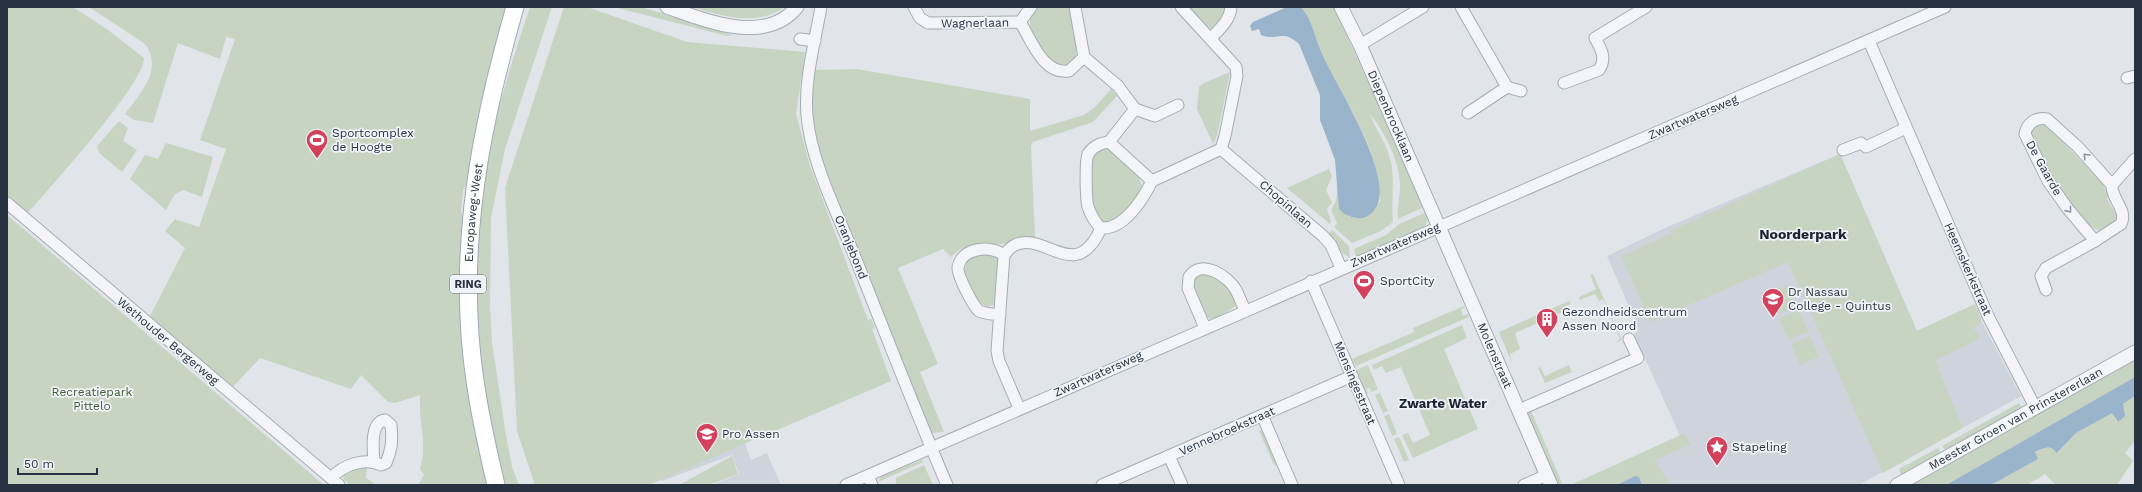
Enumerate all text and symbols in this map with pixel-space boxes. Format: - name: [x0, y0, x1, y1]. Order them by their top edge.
- street label: Wagnerlaan: [941, 15, 1009, 31]
- street label: Diepenbrocklaan: [1365, 68, 1417, 164]
- street label: Zwartwatersweg: [1646, 92, 1740, 142]
- place label: Sportcomplex de Hoogte: [332, 126, 414, 154]
- sports icon: Sportcomplex de Hoogte: [304, 127, 330, 160]
- street label: De Gaarde: [2023, 138, 2065, 198]
- one-way arrow: [2083, 153, 2091, 161]
- street label: Europaweg-West: [462, 162, 486, 262]
- street label: Chopinlaan: [1257, 177, 1315, 231]
- one-way arrow: [2064, 205, 2071, 213]
- street label: Oranjebond: [832, 213, 870, 281]
- street label: Zwartwatersweg: [1348, 220, 1442, 270]
- street label: Heemskerkstraat: [1941, 221, 1995, 317]
- district label: Noorderpark: [1759, 226, 1847, 242]
- sports icon: SportCity: [1351, 268, 1377, 301]
- place label: SportCity: [1380, 274, 1435, 288]
- road number: RING: [450, 275, 486, 293]
- place label: Dr Nassau College - Quintus: [1788, 285, 1891, 313]
- school or university icon: Dr Nassau College - Quintus: [1760, 286, 1786, 319]
- street label: Wethouder Bergerweg: [114, 294, 222, 388]
- place label: Gezondheidscentrum Assen Noord: [1562, 305, 1687, 333]
- building icon: Gezondheidscentrum Assen Noord: [1534, 306, 1560, 339]
- street label: Molenstraat: [1474, 321, 1515, 390]
- street label: Mensingestraat: [1331, 339, 1379, 427]
- street label: Zwartwatersweg: [1051, 348, 1145, 400]
- street label: Meester Groen van Prinstererlaan: [1926, 365, 2105, 473]
- park label: Recreatiepark Pittelo: [52, 385, 133, 413]
- district label: Zwarte Water: [1399, 396, 1487, 411]
- street label: Vennebroekstraat: [1177, 404, 1277, 458]
- school or university icon: Pro Assen: [694, 421, 720, 454]
- place label: Pro Assen: [722, 427, 780, 441]
- place icon: Stapeling: [1704, 434, 1730, 467]
- place label: Stapeling: [1732, 440, 1787, 454]
- scale bar: [18, 450, 97, 476]
- text: 50 m: [24, 457, 54, 471]

